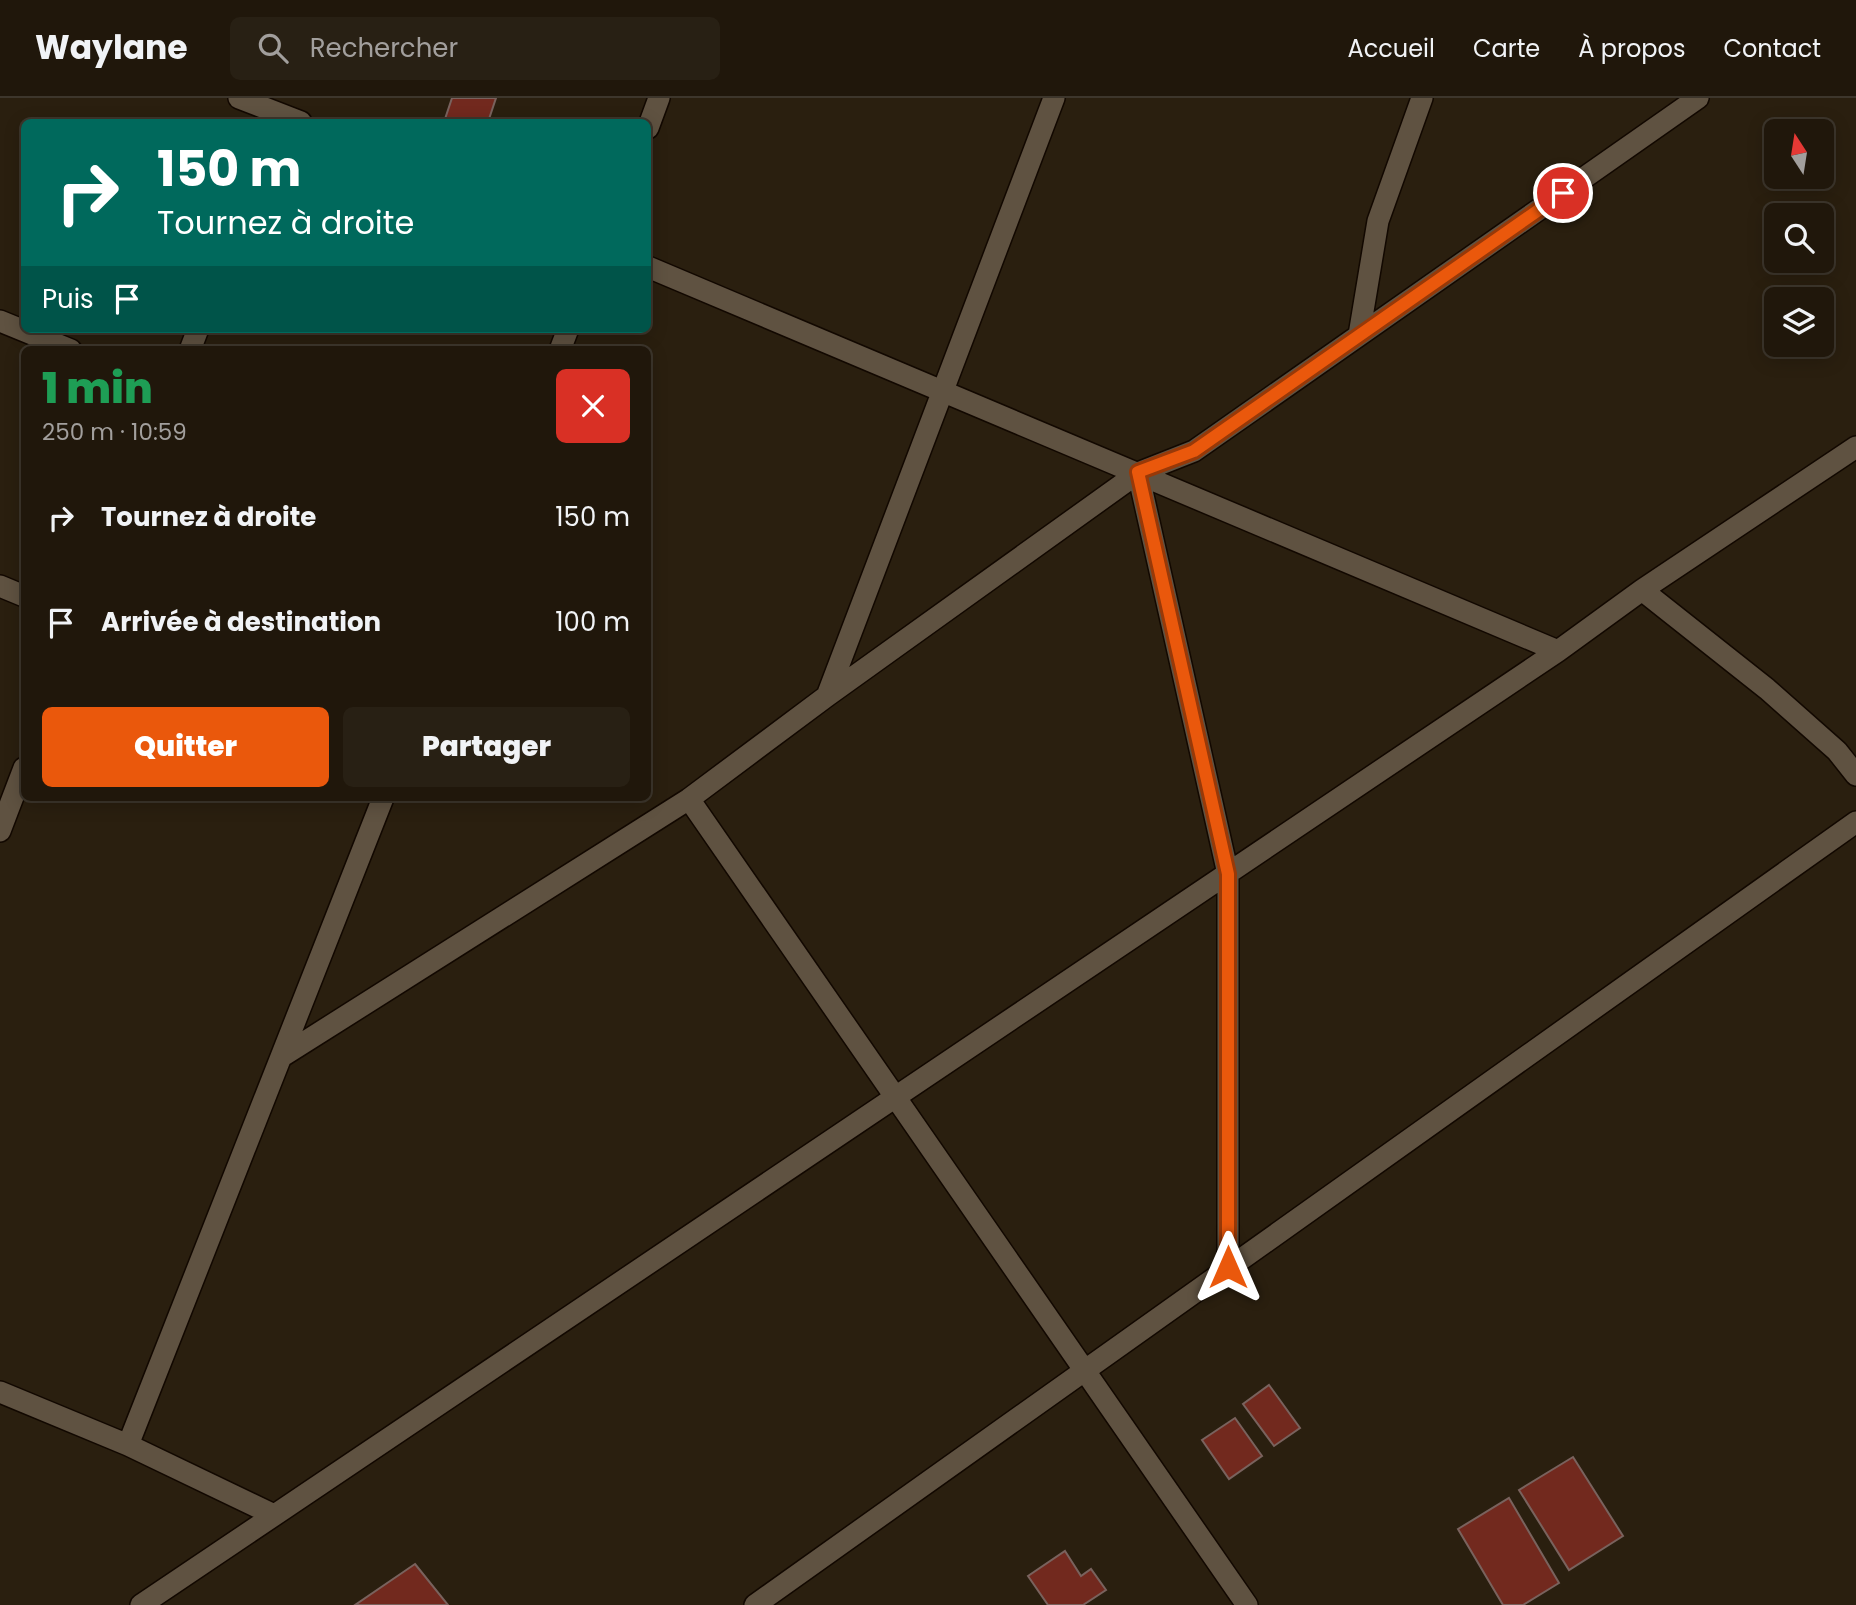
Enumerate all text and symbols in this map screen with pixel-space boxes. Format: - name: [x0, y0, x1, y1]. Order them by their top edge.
- search box: [230, 17, 720, 80]
- text: Waylane: [35, 24, 188, 71]
- icon: search: [254, 29, 292, 67]
- text: Rechercher: [310, 30, 458, 66]
- text: Accueil: [1348, 32, 1435, 65]
- text: Carte: [1473, 32, 1540, 65]
- text: À propos: [1578, 32, 1685, 65]
- text: Contact: [1723, 32, 1821, 65]
- north arrow: [1764, 119, 1834, 189]
- map controls: [1764, 119, 1834, 357]
- text: 150 m: [157, 135, 302, 203]
- icon: right: [42, 147, 133, 238]
- pin: [1533, 163, 1593, 223]
- icon: arrive: [1544, 174, 1582, 212]
- text: Tournez à droite: [157, 200, 414, 245]
- button: search: [1764, 203, 1834, 273]
- icon: arrive: [108, 280, 146, 318]
- text: Puis: [42, 281, 94, 317]
- button: layers: [1764, 287, 1834, 357]
- text: 1 min: [42, 359, 153, 418]
- button: close: [556, 369, 630, 443]
- text: 250 m · 10:59: [42, 416, 187, 448]
- icon: right: [42, 499, 80, 537]
- text: Tournez à droite: [101, 499, 316, 535]
- text: 150 m: [555, 499, 630, 535]
- icon: arrive: [42, 604, 80, 642]
- text: Arrivée à destination: [101, 604, 381, 640]
- text: 100 m: [555, 604, 630, 640]
- button: Quitter: [42, 707, 329, 787]
- button: Partager: [343, 707, 630, 787]
- position arrow: [1191, 1230, 1265, 1304]

